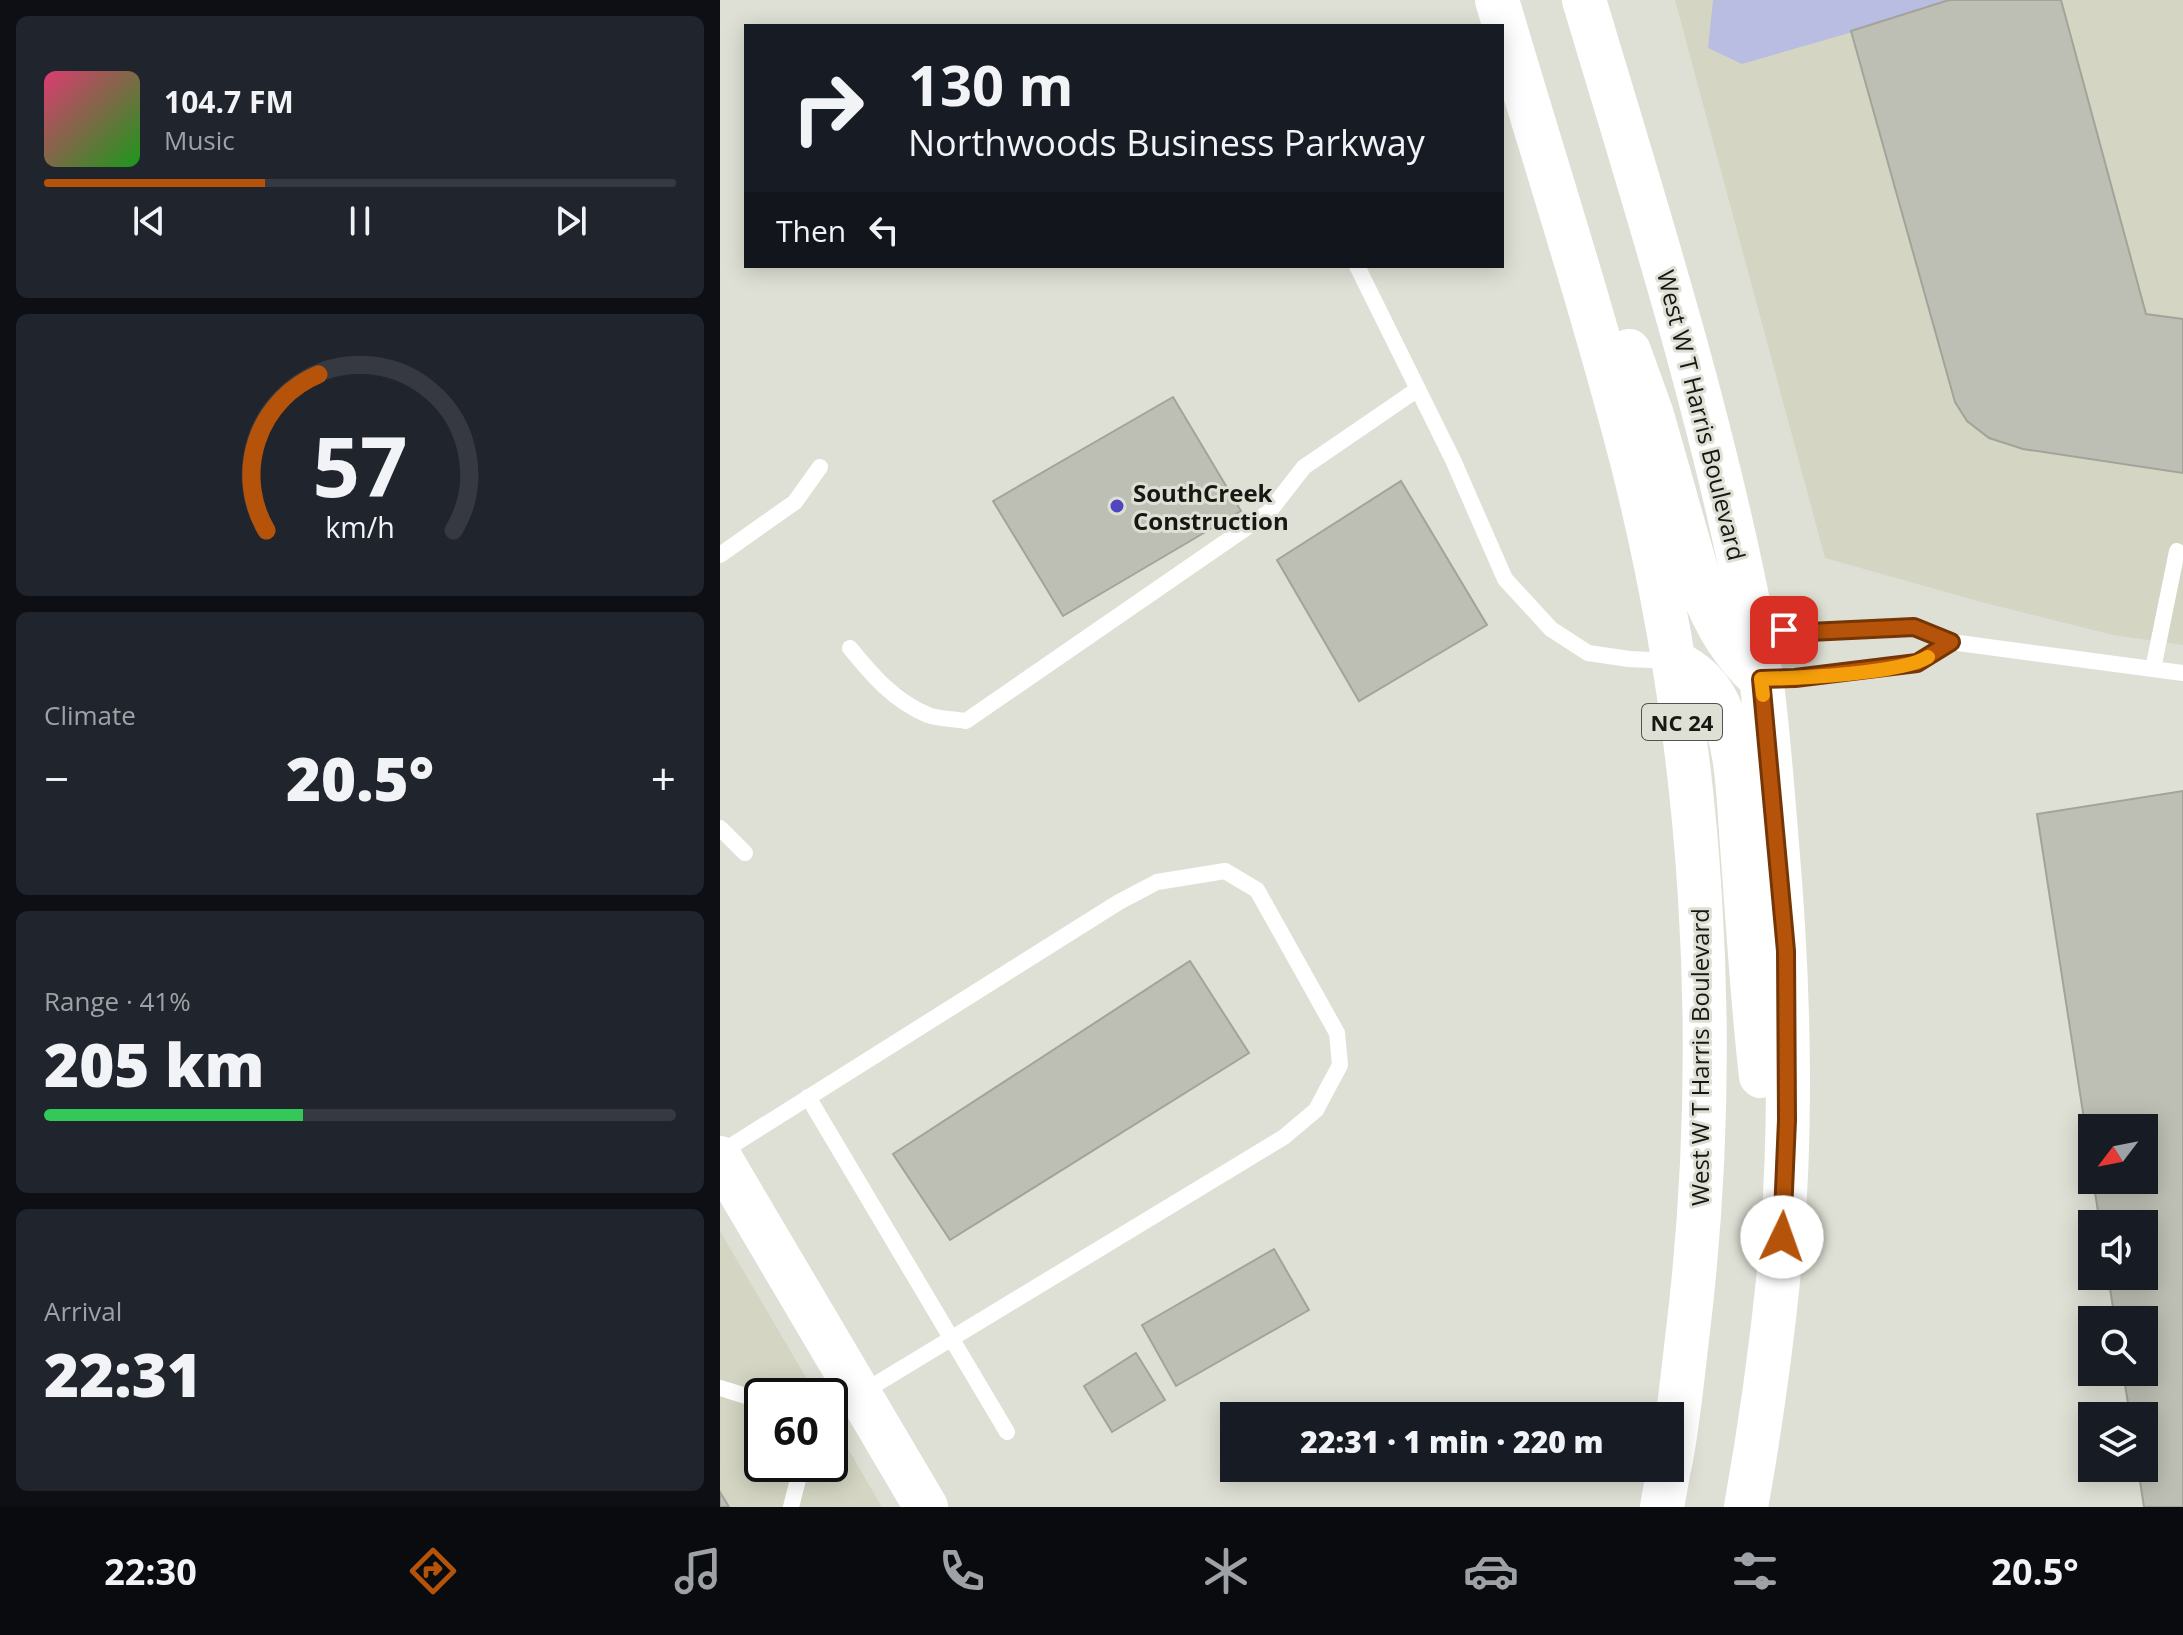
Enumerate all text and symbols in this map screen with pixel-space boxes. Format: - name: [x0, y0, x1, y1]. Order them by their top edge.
- text: 130 m: [908, 46, 1074, 122]
- icon: right: [776, 56, 880, 160]
- text: 104.7 FM: [164, 81, 294, 122]
- text: Northwoods Business Parkway: [908, 118, 1425, 167]
- text: Music: [164, 122, 235, 158]
- icon: previous: [127, 199, 171, 243]
- icon: pause: [338, 199, 382, 243]
- icon: next: [549, 199, 593, 243]
- icon: left: [862, 208, 906, 252]
- text: Then: [776, 210, 846, 251]
- street label: West W T Harris Boulevard: [1650, 266, 1754, 564]
- text: 57: [312, 408, 408, 521]
- place label: SouthCreek Construction: [1133, 476, 1289, 537]
- marker: SouthCreek Construction: [1108, 497, 1126, 515]
- text: km/h: [325, 507, 395, 546]
- pin: [1750, 596, 1818, 664]
- icon: arrive: [1762, 608, 1806, 652]
- text: Climate: [44, 697, 136, 733]
- road number: NC 24: [1642, 704, 1722, 740]
- text: 20.5°: [286, 737, 434, 819]
- text: −: [44, 748, 69, 808]
- text: +: [651, 748, 676, 808]
- street label: West W T Harris Boulevard: [1683, 908, 1716, 1206]
- text: Range · 41%: [44, 983, 191, 1019]
- text: 205 km: [44, 1023, 265, 1105]
- north arrow: [2078, 1114, 2158, 1194]
- map controls: [2078, 1114, 2158, 1482]
- position arrow: [1740, 1195, 1824, 1279]
- button: sound: [2078, 1210, 2158, 1290]
- text: Arrival: [44, 1293, 122, 1329]
- button: search: [2078, 1306, 2158, 1386]
- text: 22:31: [44, 1333, 202, 1415]
- speed limit sign: 60: [744, 1378, 848, 1482]
- button: layers: [2078, 1402, 2158, 1482]
- text: 22:31 · 1 min · 220 m: [1300, 1421, 1604, 1462]
- icon: directions: [405, 1543, 461, 1599]
- icon: music: [670, 1543, 726, 1599]
- icon: phone: [934, 1543, 990, 1599]
- icon: climate: [1198, 1543, 1254, 1599]
- icon: car: [1463, 1543, 1519, 1599]
- icon: filters: [1727, 1543, 1783, 1599]
- text: 22:30: [104, 1547, 197, 1596]
- text: 20.5°: [1991, 1547, 2079, 1596]

